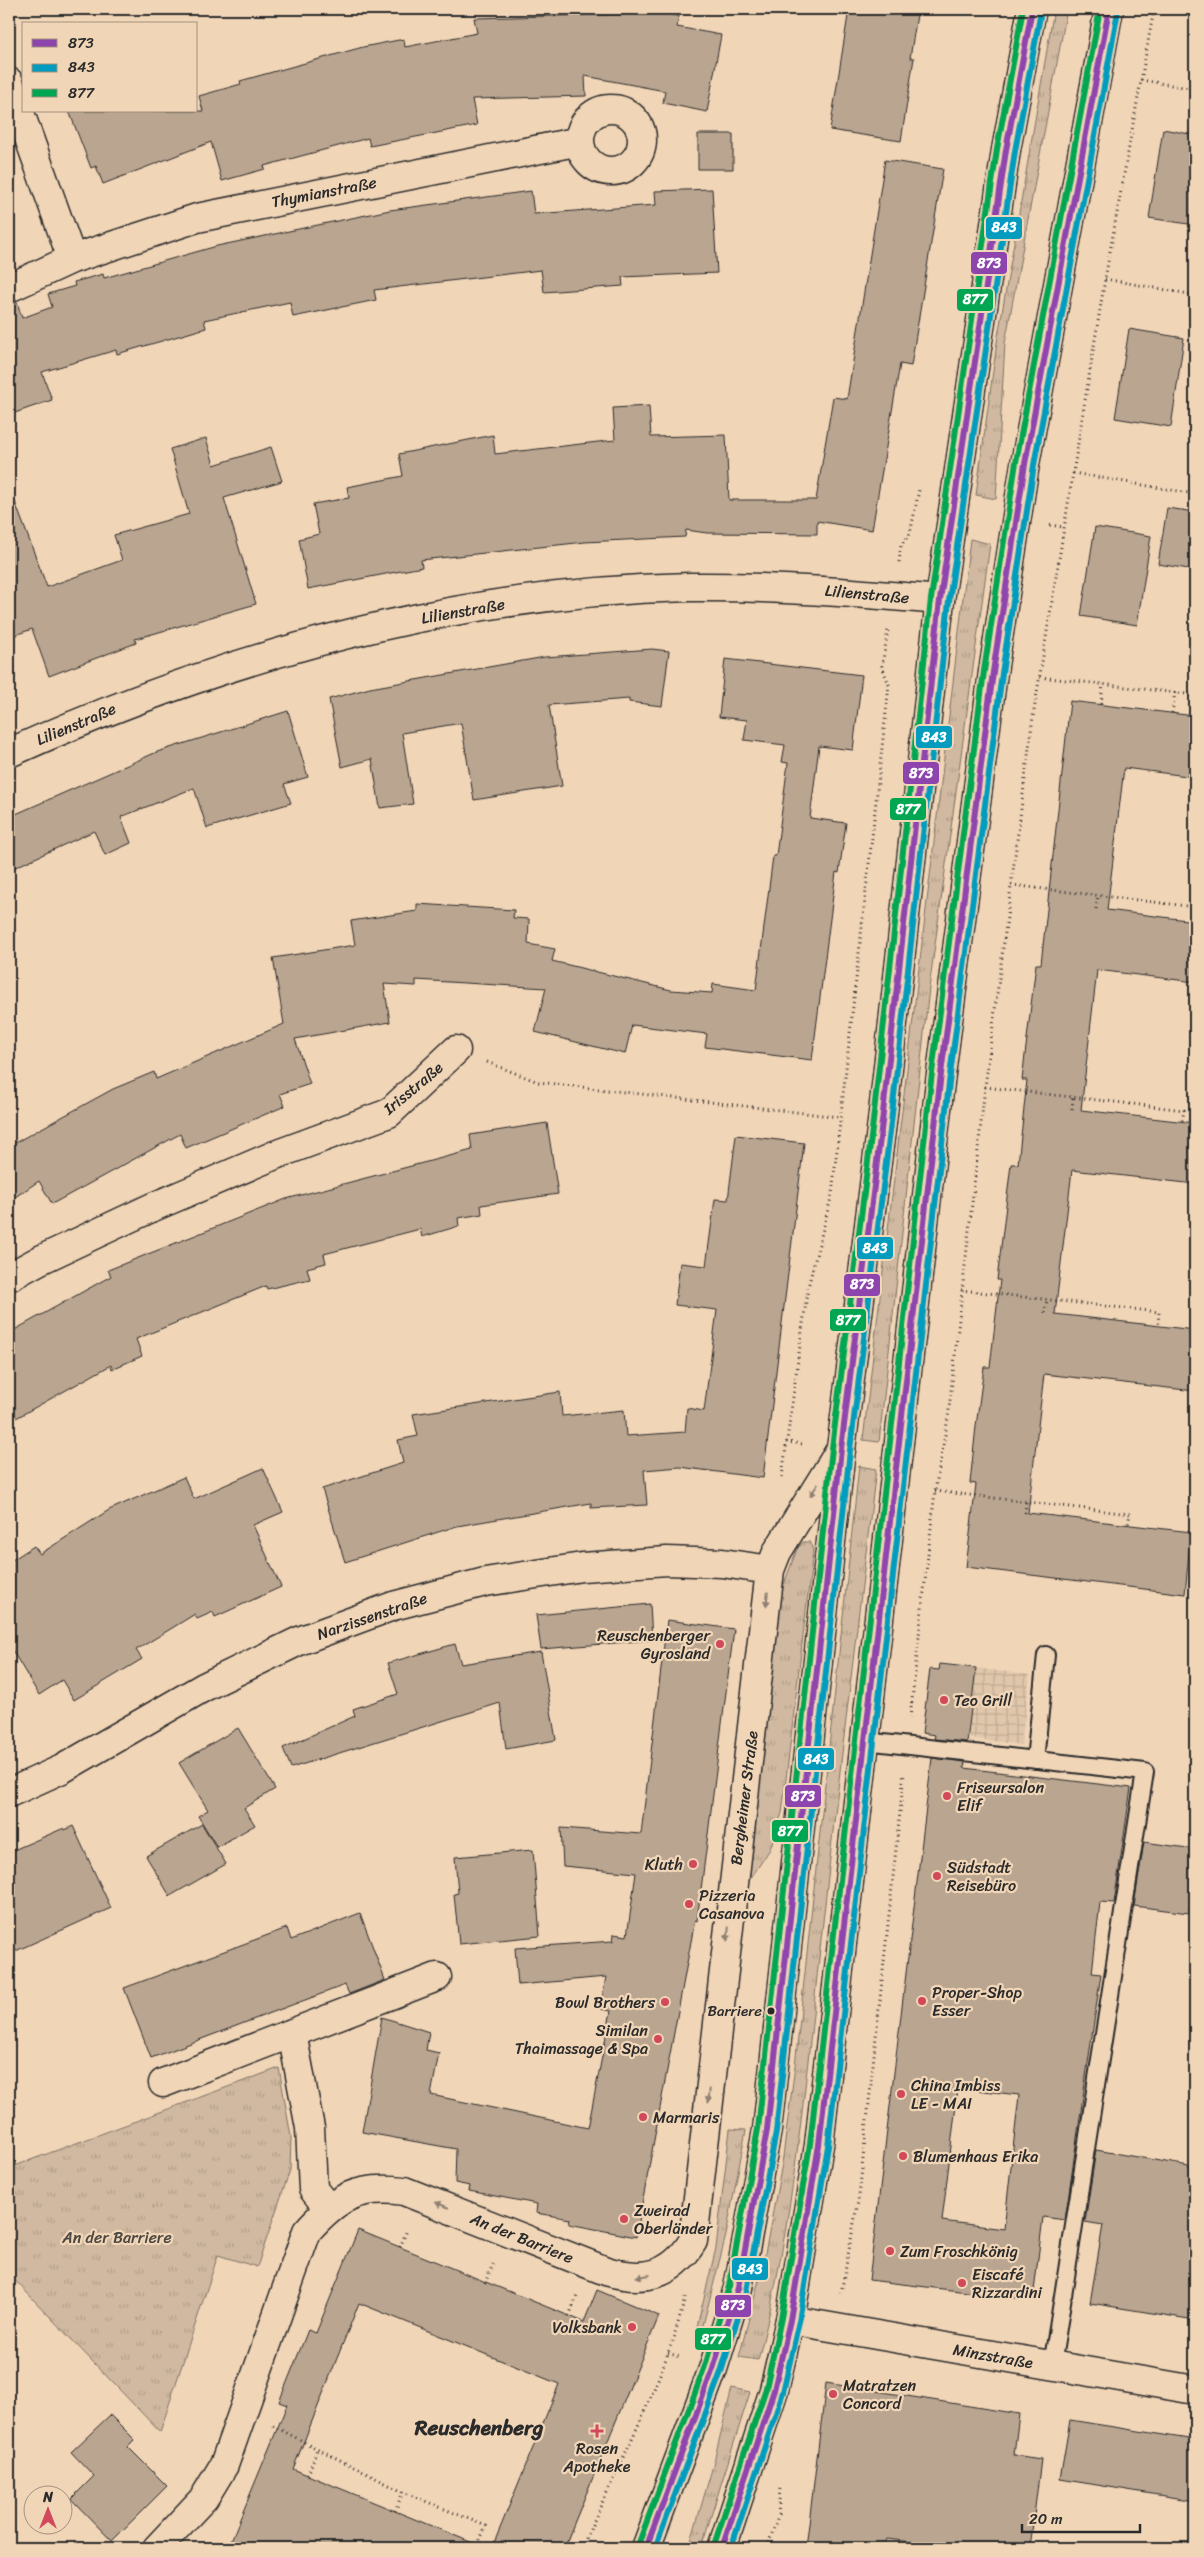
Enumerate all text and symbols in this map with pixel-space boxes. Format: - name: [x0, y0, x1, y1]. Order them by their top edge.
- legend: [22, 22, 198, 112]
- text: 873: [68, 30, 94, 56]
- text: 843: [68, 54, 95, 80]
- text: 877: [68, 80, 96, 106]
- street label: Thymianstraße: [269, 168, 379, 216]
- text: 843: [991, 215, 1017, 240]
- line badge: 843: [985, 216, 1023, 240]
- line badge: 873: [970, 251, 1008, 275]
- text: 873: [976, 251, 1001, 276]
- text: 877: [962, 287, 988, 312]
- line badge: 877: [956, 288, 994, 312]
- street label: Lilienstraße: [824, 576, 910, 612]
- street label: Lilienstraße: [419, 589, 507, 633]
- street label: Lilienstraße: [31, 694, 121, 754]
- line badge: 843: [915, 725, 953, 749]
- text: 843: [921, 725, 947, 750]
- line badge: 873: [902, 761, 940, 785]
- text: 873: [908, 761, 933, 786]
- line badge: 877: [889, 797, 927, 821]
- text: 877: [895, 797, 921, 822]
- street label: Irisstraße: [375, 1054, 450, 1123]
- line badge: 843: [856, 1236, 894, 1260]
- text: 843: [862, 1236, 888, 1261]
- text: 873: [849, 1272, 874, 1297]
- line badge: 873: [843, 1273, 881, 1297]
- line badge: 877: [829, 1308, 867, 1332]
- text: 877: [835, 1308, 861, 1333]
- one-way arrow: [810, 1483, 819, 1497]
- street label: Narzissenstraße: [313, 1584, 431, 1648]
- one-way arrow: [763, 1591, 771, 1607]
- place label: Reuschenberger Gyrosland: [597, 1621, 712, 1668]
- marker: Reuschenberger Gyrosland: [714, 1638, 726, 1650]
- place label: Teo Grill: [954, 1686, 1012, 1715]
- marker: Teo Grill: [938, 1694, 950, 1706]
- street label: Bergheimer Straße: [721, 1729, 767, 1867]
- line badge: 843: [797, 1747, 835, 1771]
- text: 843: [803, 1747, 829, 1772]
- place label: Friseursalon Elif: [957, 1773, 1044, 1820]
- line badge: 873: [784, 1784, 822, 1808]
- text: 873: [790, 1784, 815, 1809]
- marker: Friseursalon Elif: [941, 1790, 953, 1802]
- line badge: 877: [771, 1819, 809, 1843]
- text: 877: [777, 1819, 803, 1844]
- place label: Kluth: [645, 1850, 683, 1879]
- place label: Südstadt Reisebüro: [947, 1853, 1016, 1900]
- marker: Kluth: [687, 1858, 699, 1870]
- marker: Südstadt Reisebüro: [931, 1870, 943, 1882]
- place label: Pizzeria Casanova: [699, 1881, 764, 1928]
- marker: Pizzeria Casanova: [683, 1898, 695, 1910]
- one-way arrow: [724, 1926, 732, 1942]
- place label: Proper-Shop Esser: [932, 1978, 1022, 2025]
- place label: Bowl Brothers: [555, 1988, 656, 2017]
- marker: Proper-Shop Esser: [916, 1995, 928, 2007]
- marker: Bowl Brothers: [659, 1996, 671, 2008]
- place label: Barriere: [707, 1998, 762, 2024]
- marker: Barriere: [766, 2006, 776, 2016]
- place label: Similan Thaimassage & Spa: [515, 2016, 648, 2063]
- marker: Similan Thaimassage & Spa: [652, 2033, 664, 2045]
- place label: China Imbiss LE - MAI: [911, 2071, 1001, 2118]
- one-way arrow: [705, 2088, 713, 2104]
- marker: China Imbiss LE - MAI: [895, 2088, 907, 2100]
- place label: Marmaris: [653, 2103, 720, 2132]
- marker: Marmaris: [637, 2111, 649, 2123]
- place label: Blumenhaus Erika: [913, 2142, 1038, 2171]
- marker: Blumenhaus Erika: [897, 2150, 909, 2162]
- place label: Zweirad Oberländer: [634, 2196, 714, 2243]
- one-way arrow: [435, 2201, 449, 2209]
- street label: An der Barriere: [465, 2204, 578, 2272]
- marker: Zweirad Oberländer: [618, 2213, 630, 2225]
- park label: An der Barriere: [61, 2223, 172, 2252]
- place label: Zum Froschkönig: [900, 2237, 1018, 2266]
- marker: Zum Froschkönig: [884, 2245, 896, 2257]
- line badge: 843: [731, 2257, 769, 2281]
- text: 843: [737, 2257, 763, 2282]
- place label: Eiscafé Rizzardini: [972, 2260, 1042, 2307]
- one-way arrow: [635, 2272, 651, 2280]
- marker: Eiscafé Rizzardini: [956, 2277, 968, 2289]
- text: 873: [720, 2293, 745, 2318]
- line badge: 873: [714, 2294, 752, 2318]
- place label: Volksbank: [552, 2313, 622, 2342]
- marker: Volksbank: [626, 2321, 638, 2333]
- line badge: 877: [694, 2327, 732, 2351]
- text: 877: [700, 2327, 726, 2352]
- street label: Minzstraße: [951, 2335, 1035, 2377]
- place label: Matratzen Concord: [843, 2371, 916, 2418]
- marker: Matratzen Concord: [827, 2388, 839, 2400]
- district label: Reuschenberg: [414, 2409, 544, 2447]
- marker: Rosen Apotheke: [591, 2425, 603, 2437]
- place label: Rosen Apotheke: [563, 2434, 631, 2481]
- north arrow: [22, 2484, 72, 2534]
- text: N: [42, 2485, 53, 2510]
- scale bar: [1022, 2502, 1139, 2534]
- text: 20 m: [1029, 2506, 1063, 2532]

